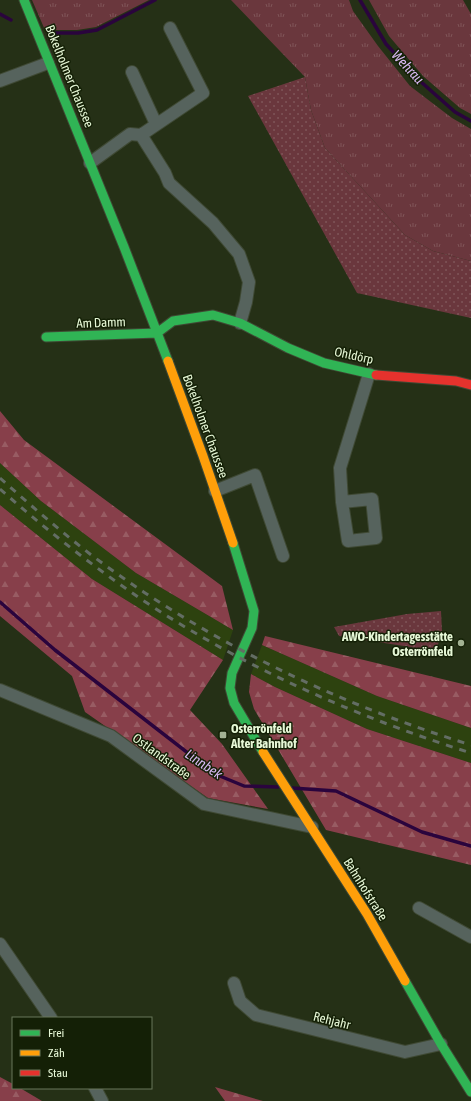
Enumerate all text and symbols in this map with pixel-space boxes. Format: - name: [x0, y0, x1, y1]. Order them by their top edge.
- street label: Bokelholmer Chaussee: [42, 23, 97, 130]
- water label: Wehrau: [389, 47, 428, 87]
- street label: Am Damm: [76, 314, 126, 331]
- street label: Ohldörp: [333, 344, 375, 367]
- street label: Bokelholmer Chaussee: [180, 372, 231, 480]
- place label: AWO-Kindertagesstätte Osterrönfeld: [341, 629, 453, 659]
- marker: AWO-Kindertagesstätte Osterrönfeld: [456, 638, 466, 648]
- place label: Osterrönfeld Alter Bahnhof: [230, 721, 297, 751]
- street label: Ostlandstraße: [130, 730, 194, 782]
- marker: Osterrönfeld Alter Bahnhof: [218, 730, 228, 740]
- water label: Linnbek: [182, 746, 226, 783]
- street label: Bahnhofstraße: [340, 855, 391, 923]
- street label: Rehjahr: [312, 1009, 352, 1032]
- legend: [12, 1017, 152, 1089]
- text: Frei: [48, 1026, 64, 1040]
- text: Zäh: [48, 1046, 65, 1060]
- text: Stau: [48, 1066, 68, 1080]

